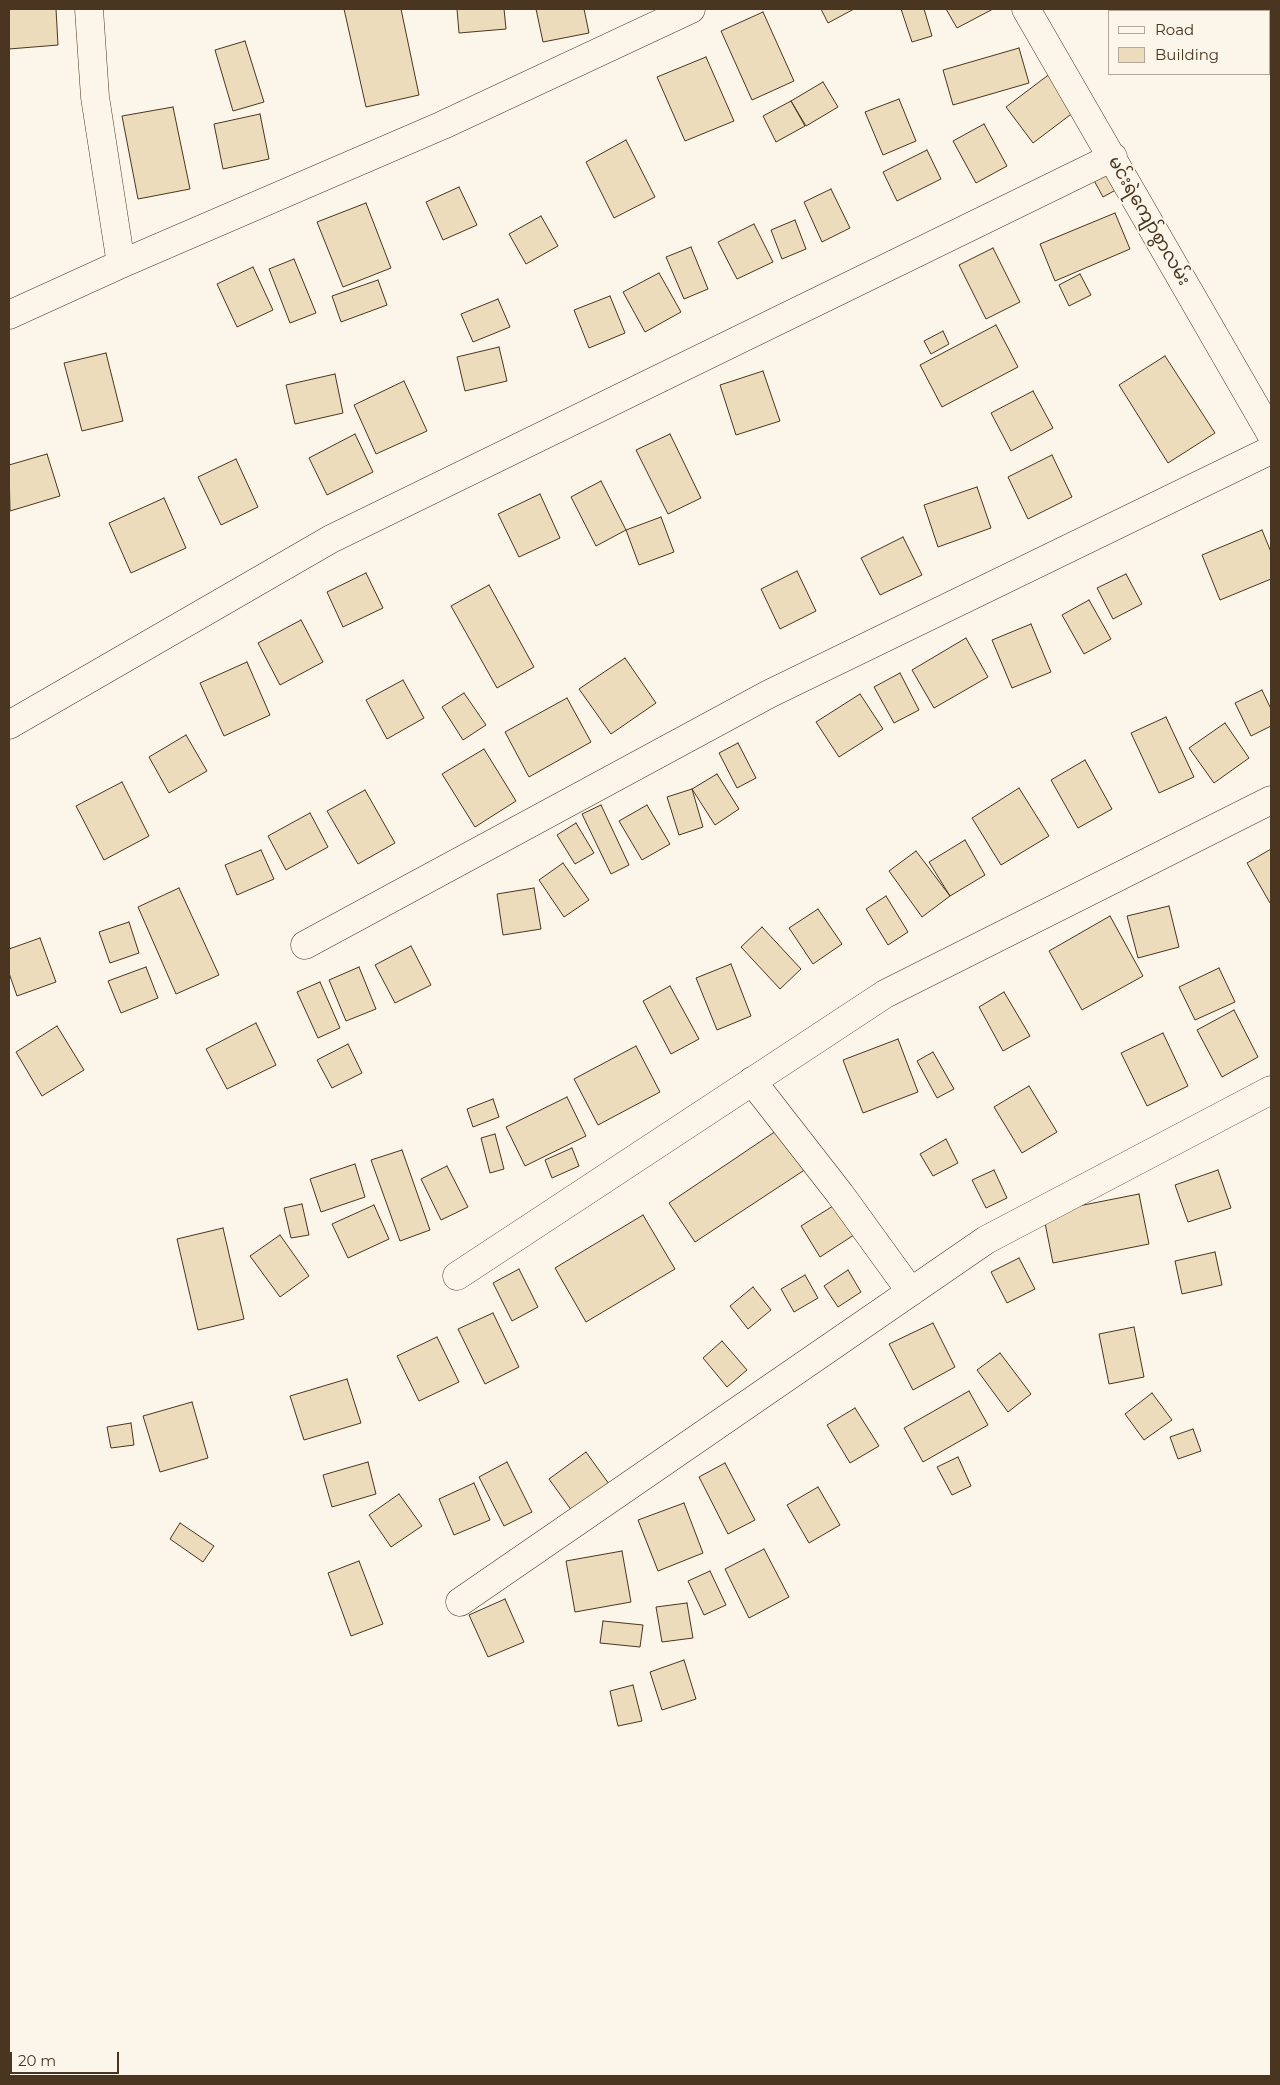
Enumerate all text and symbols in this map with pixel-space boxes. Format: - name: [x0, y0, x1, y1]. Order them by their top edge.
- legend: [1108, 10, 1270, 75]
- text: Road: [1155, 20, 1194, 39]
- text: Building: [1155, 45, 1219, 64]
- street label: မင်းရဲကျော်စွာလမ်း: [1103, 153, 1195, 289]
- scale bar: [12, 2042, 121, 2074]
- text: 20 m: [18, 2051, 56, 2070]

